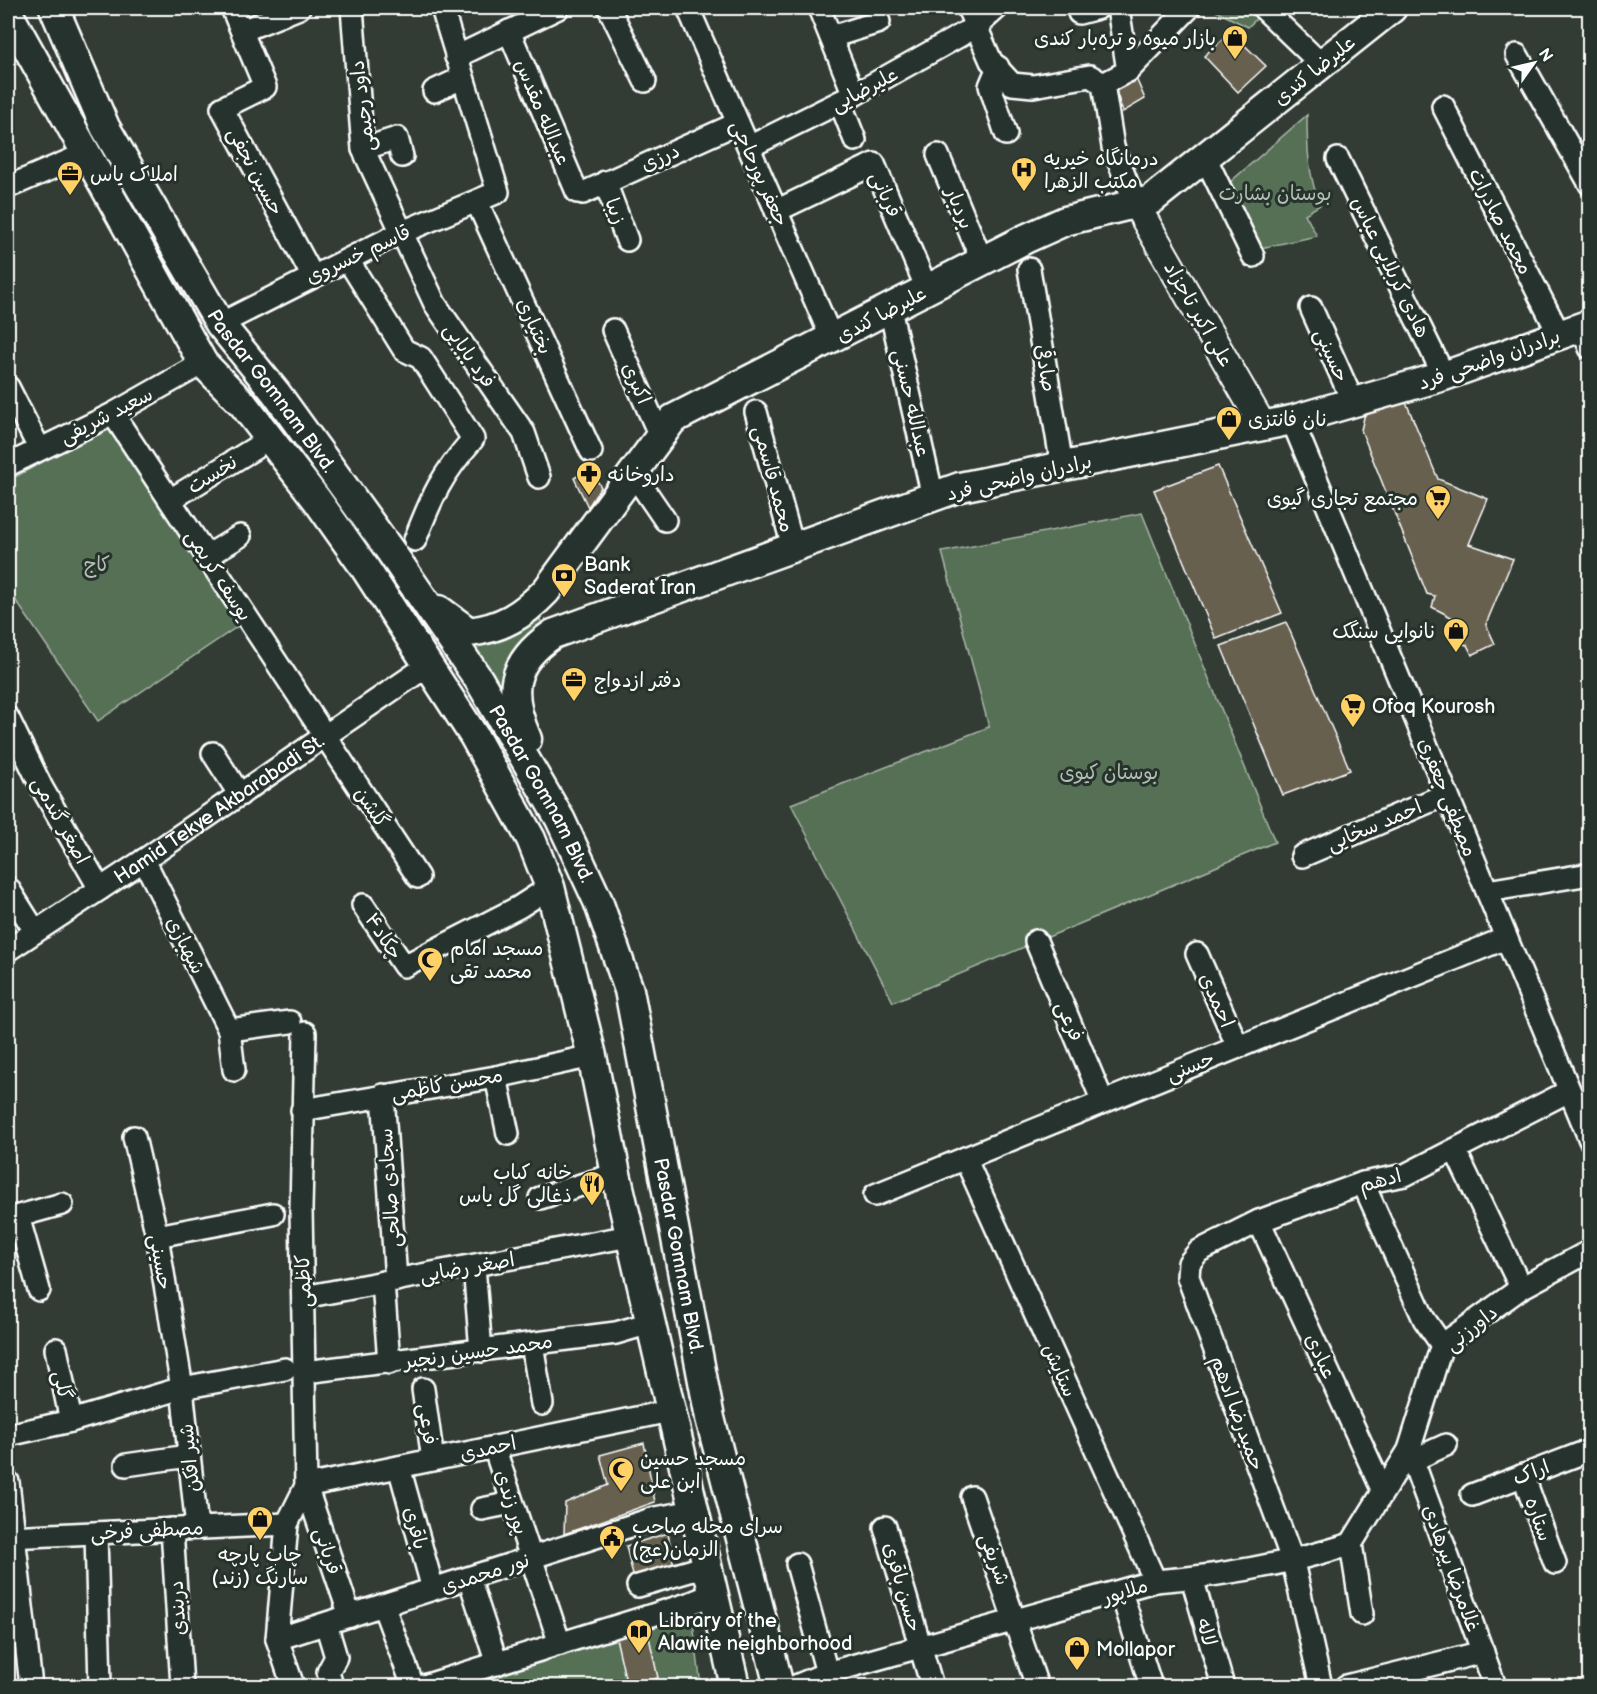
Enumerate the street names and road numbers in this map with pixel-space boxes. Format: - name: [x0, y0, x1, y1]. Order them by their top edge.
- street label: علیرضا کندی: [1269, 30, 1360, 111]
- street label: عبدالله مقدس: [509, 56, 575, 169]
- street label: داود رحیمی: [345, 59, 381, 153]
- street label: علیرضایی: [827, 62, 902, 118]
- street label: جعفر پورحاجی: [724, 117, 793, 231]
- street label: حسین نجفی: [222, 123, 288, 220]
- street label: درزی: [637, 139, 684, 177]
- street label: محمد صادرات: [1463, 164, 1537, 279]
- street label: قربانی: [864, 168, 906, 221]
- street label: بردبار: [939, 182, 978, 233]
- street label: هادی کربلایی عباس: [1346, 193, 1435, 342]
- street label: زیبا: [599, 195, 631, 228]
- street label: قاسم خسروی: [302, 220, 415, 291]
- street label: علی اکبر تاجزاد: [1158, 258, 1238, 371]
- street label: علیرضا کندی: [832, 281, 931, 349]
- street label: بختیاری: [511, 294, 557, 358]
- street label: Pasdar Gomnam Blvd.: [201, 305, 341, 478]
- street label: فرد بابایی: [438, 318, 500, 393]
- street label: برادران واضحی فرد: [1415, 324, 1563, 395]
- street label: حسینی: [1309, 325, 1353, 386]
- street label: صادقی: [1029, 342, 1063, 394]
- street label: عبدالله حسنی: [887, 347, 935, 459]
- street label: اکبری: [616, 359, 656, 408]
- street label: سعید شریفی: [56, 382, 157, 450]
- street label: محمد قاسمی: [747, 423, 799, 535]
- street label: نخست: [183, 450, 242, 499]
- street label: برادران واضحی فرد: [944, 450, 1094, 506]
- street label: یوسف کریمی: [180, 525, 257, 626]
- street label: Pasdar Gomnam Blvd.: [483, 701, 599, 887]
- street label: Hamid Tekye Akbarabadi St.: [110, 729, 329, 889]
- street label: مصطفی جعفری: [1412, 735, 1482, 860]
- street label: اصغر گندمی: [26, 772, 94, 868]
- street label: گلشن: [349, 782, 394, 833]
- street label: احمد سخایی: [1323, 795, 1426, 857]
- street label: چکاد۴: [359, 909, 407, 964]
- street label: شهبازی: [161, 913, 210, 978]
- street label: احمدی: [1194, 969, 1239, 1031]
- street label: فرعی: [1050, 998, 1088, 1045]
- street label: حسنی: [1163, 1046, 1218, 1087]
- street label: محسن کاظمی: [389, 1063, 505, 1107]
- street label: سجادی صالحی: [374, 1128, 406, 1248]
- street label: Pasdar Gomnam Blvd.: [648, 1156, 709, 1356]
- street label: ادهم: [1356, 1164, 1405, 1200]
- street label: حسینی: [143, 1232, 177, 1292]
- street label: اصغر رضایی: [418, 1248, 517, 1288]
- street label: کاظمی: [291, 1254, 317, 1308]
- street label: داورزنی: [1441, 1300, 1503, 1357]
- street label: محمد حسین رنجبر: [400, 1330, 554, 1375]
- street label: عبادی: [1299, 1330, 1341, 1383]
- street label: ستایش: [1037, 1340, 1081, 1401]
- street label: حمیدرضا ادهم: [1203, 1353, 1269, 1475]
- street label: گلی: [47, 1369, 77, 1402]
- street label: فرعی: [412, 1402, 442, 1446]
- street label: شیر افکن: [174, 1422, 206, 1493]
- street label: احمدی: [458, 1431, 519, 1467]
- street label: اراک: [1510, 1455, 1553, 1491]
- street label: پور زندی: [489, 1467, 533, 1538]
- street label: ستاره: [1519, 1494, 1557, 1545]
- street label: غلامرضا پیرهادی: [1417, 1501, 1485, 1635]
- street label: باقری: [398, 1504, 432, 1552]
- street label: مصطفی فرخی: [90, 1516, 204, 1546]
- street label: قربانی: [308, 1525, 346, 1578]
- street label: شریفی: [974, 1530, 1014, 1589]
- street label: حسن باقری: [878, 1540, 926, 1635]
- street label: نور محمدی: [438, 1548, 533, 1600]
- street label: ملاپور: [1098, 1574, 1151, 1611]
- street label: دربندی: [165, 1580, 191, 1636]
- street label: لاله: [1191, 1615, 1221, 1649]

